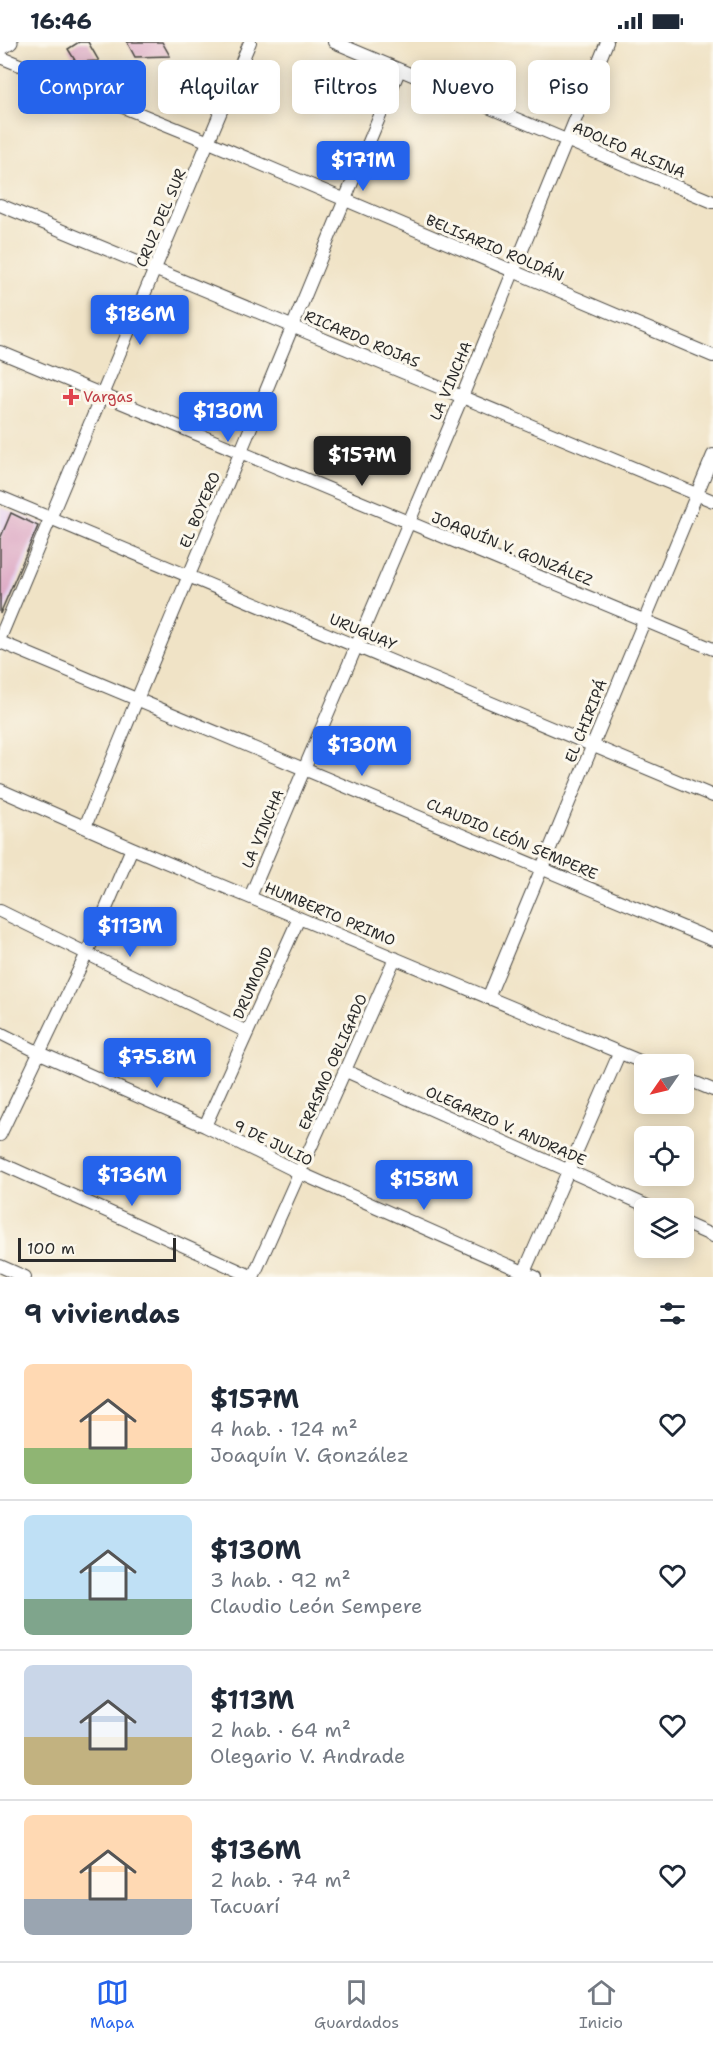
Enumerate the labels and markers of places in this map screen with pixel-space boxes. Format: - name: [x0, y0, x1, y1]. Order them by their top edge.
- pin: $171M: [321, 141, 405, 192]
- pin: $186M: [98, 295, 182, 346]
- place label: Vargas: [83, 387, 133, 407]
- marker: Vargas: [64, 390, 78, 404]
- pin: $130M: [186, 392, 270, 443]
- pin: $157M: [320, 436, 404, 487]
- pin: $130M: [320, 726, 404, 777]
- pin: $113M: [88, 907, 172, 958]
- pin: $75.8M: [108, 1038, 206, 1089]
- pin: $136M: [90, 1156, 174, 1207]
- pin: $158M: [382, 1160, 466, 1211]

